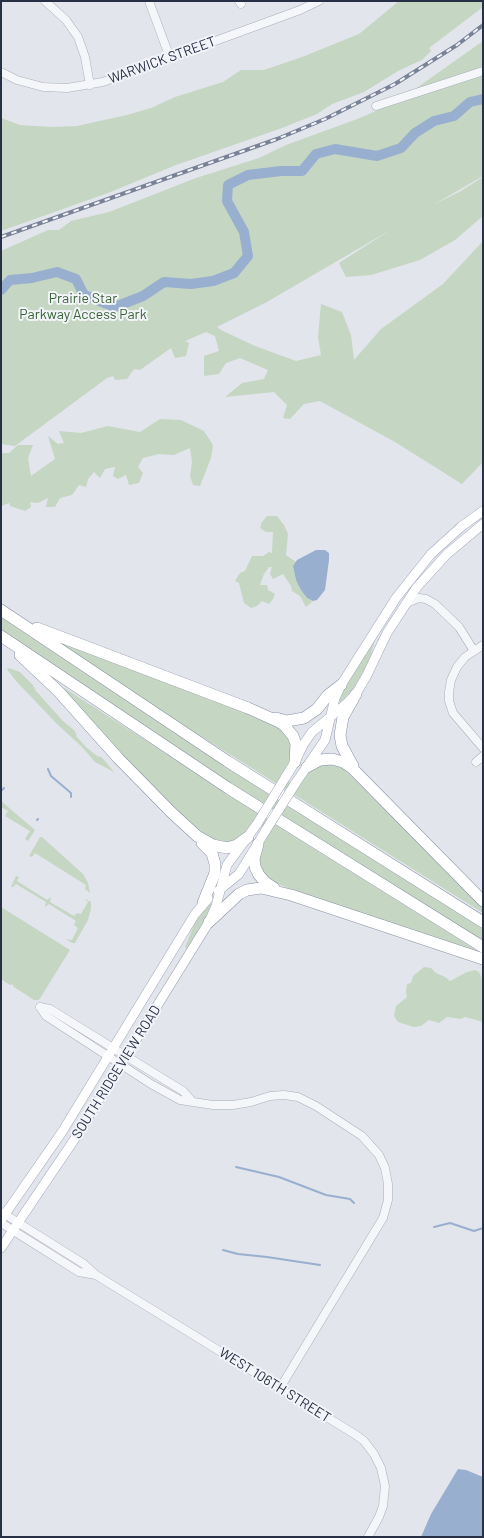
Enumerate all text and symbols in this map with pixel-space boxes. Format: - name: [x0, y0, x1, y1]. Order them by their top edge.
- street label: WARWICK STREET: [106, 33, 218, 87]
- park label: Prairie Star Parkway Access Park: [19, 290, 147, 322]
- street label: SOUTH RIDGEVIEW ROAD: [68, 1002, 164, 1142]
- street label: WEST 106TH STREET: [216, 1344, 334, 1426]

